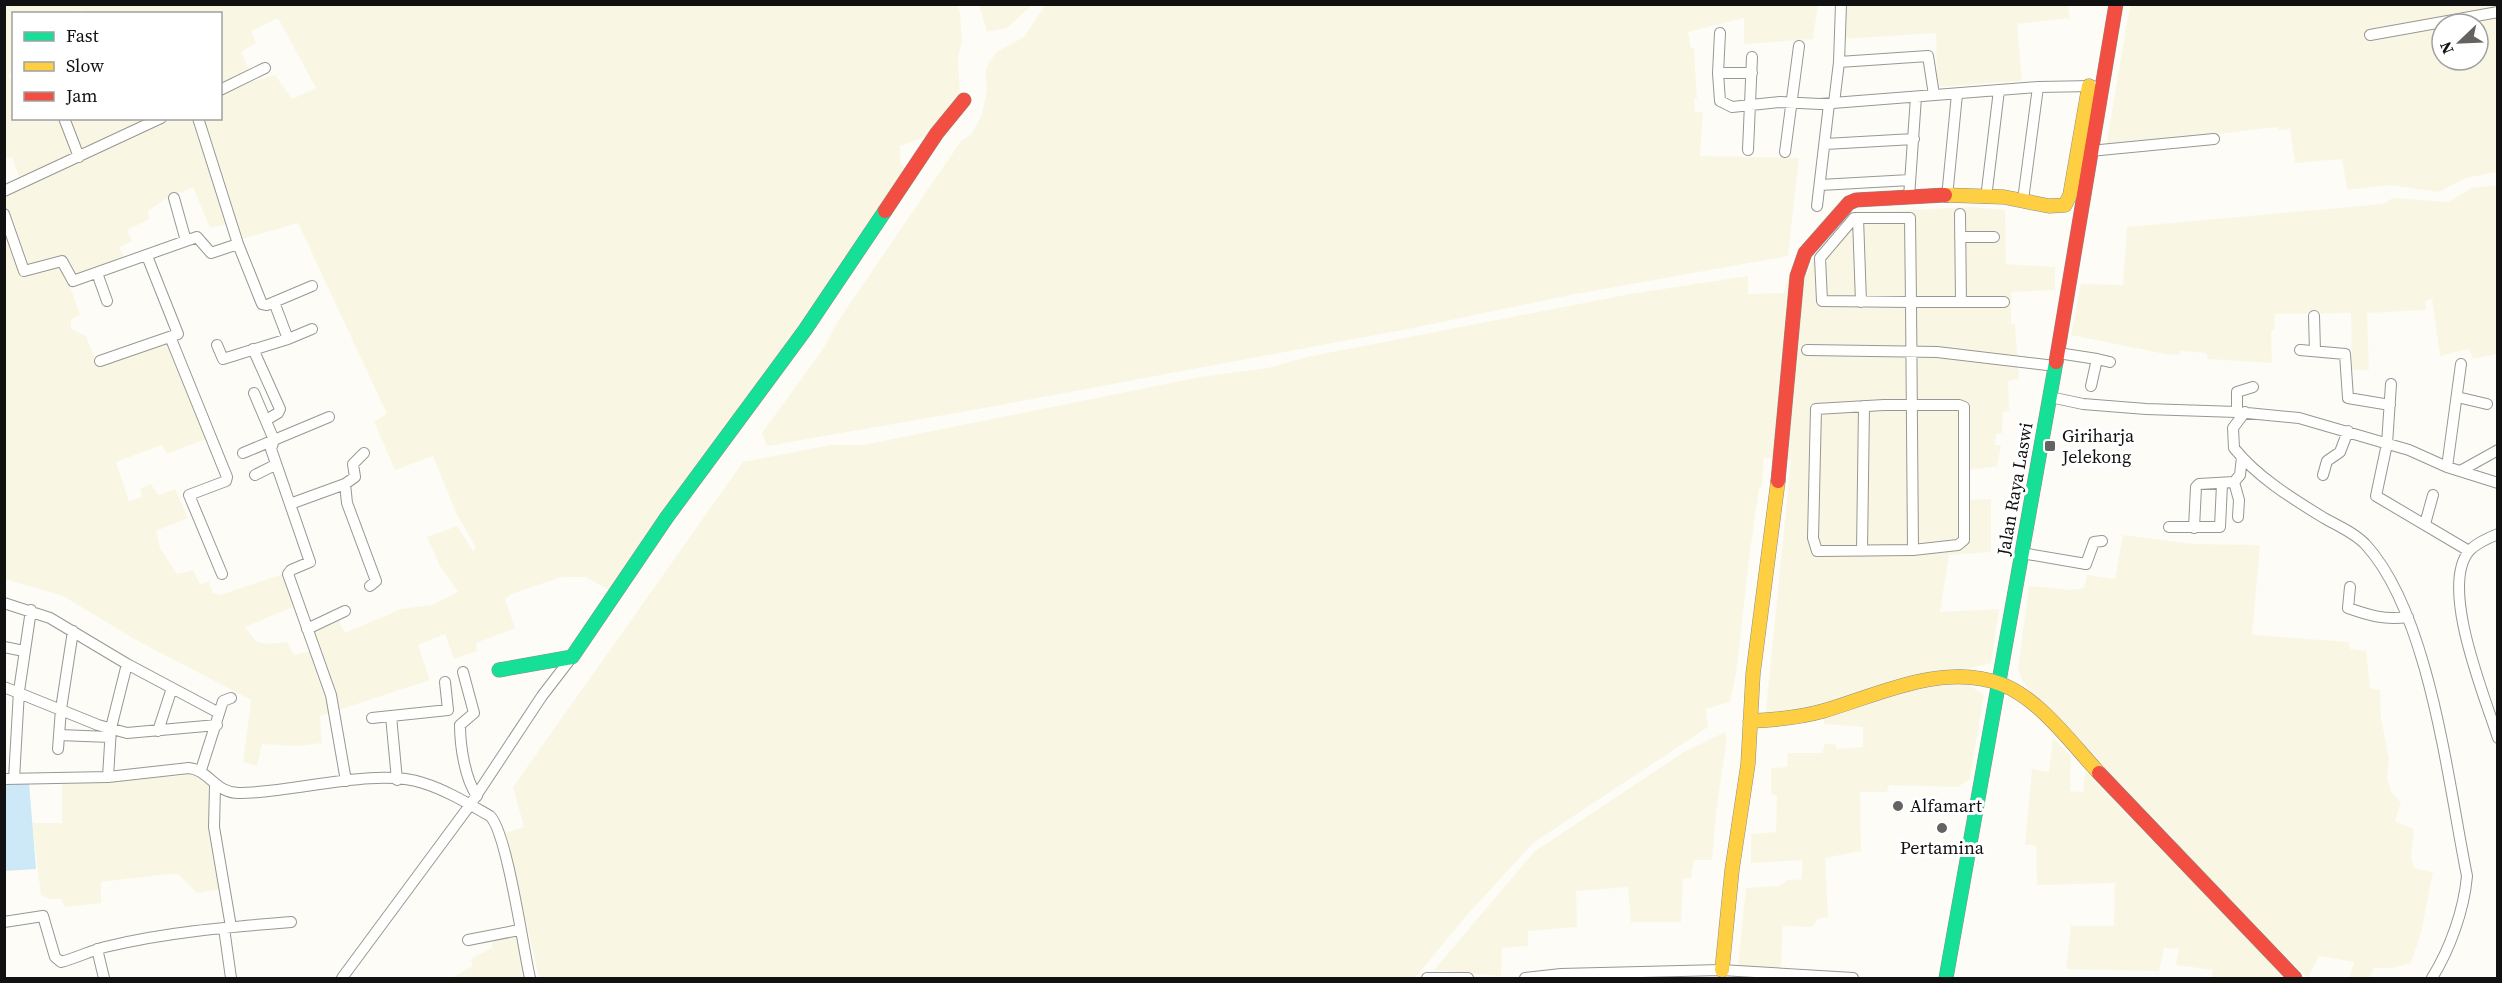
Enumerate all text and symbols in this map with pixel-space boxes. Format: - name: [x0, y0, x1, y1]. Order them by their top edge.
- legend: [12, 12, 222, 120]
- north arrow: [2430, 12, 2490, 72]
- text: Fast: [66, 23, 99, 48]
- text: N: [2434, 38, 2459, 58]
- text: Slow: [66, 53, 104, 78]
- text: Jam: [65, 83, 98, 108]
- street label: Jalan Raya Laswi: [1990, 420, 2039, 558]
- place label: Giriharja Jelekong: [2061, 423, 2135, 469]
- marker: Giriharja Jelekong: [2043, 439, 2057, 453]
- place label: Alfamart: [1910, 793, 1982, 818]
- marker: Alfamart: [1891, 799, 1905, 813]
- marker: Pertamina: [1935, 821, 1949, 835]
- place label: Pertamina: [1900, 835, 1985, 860]

